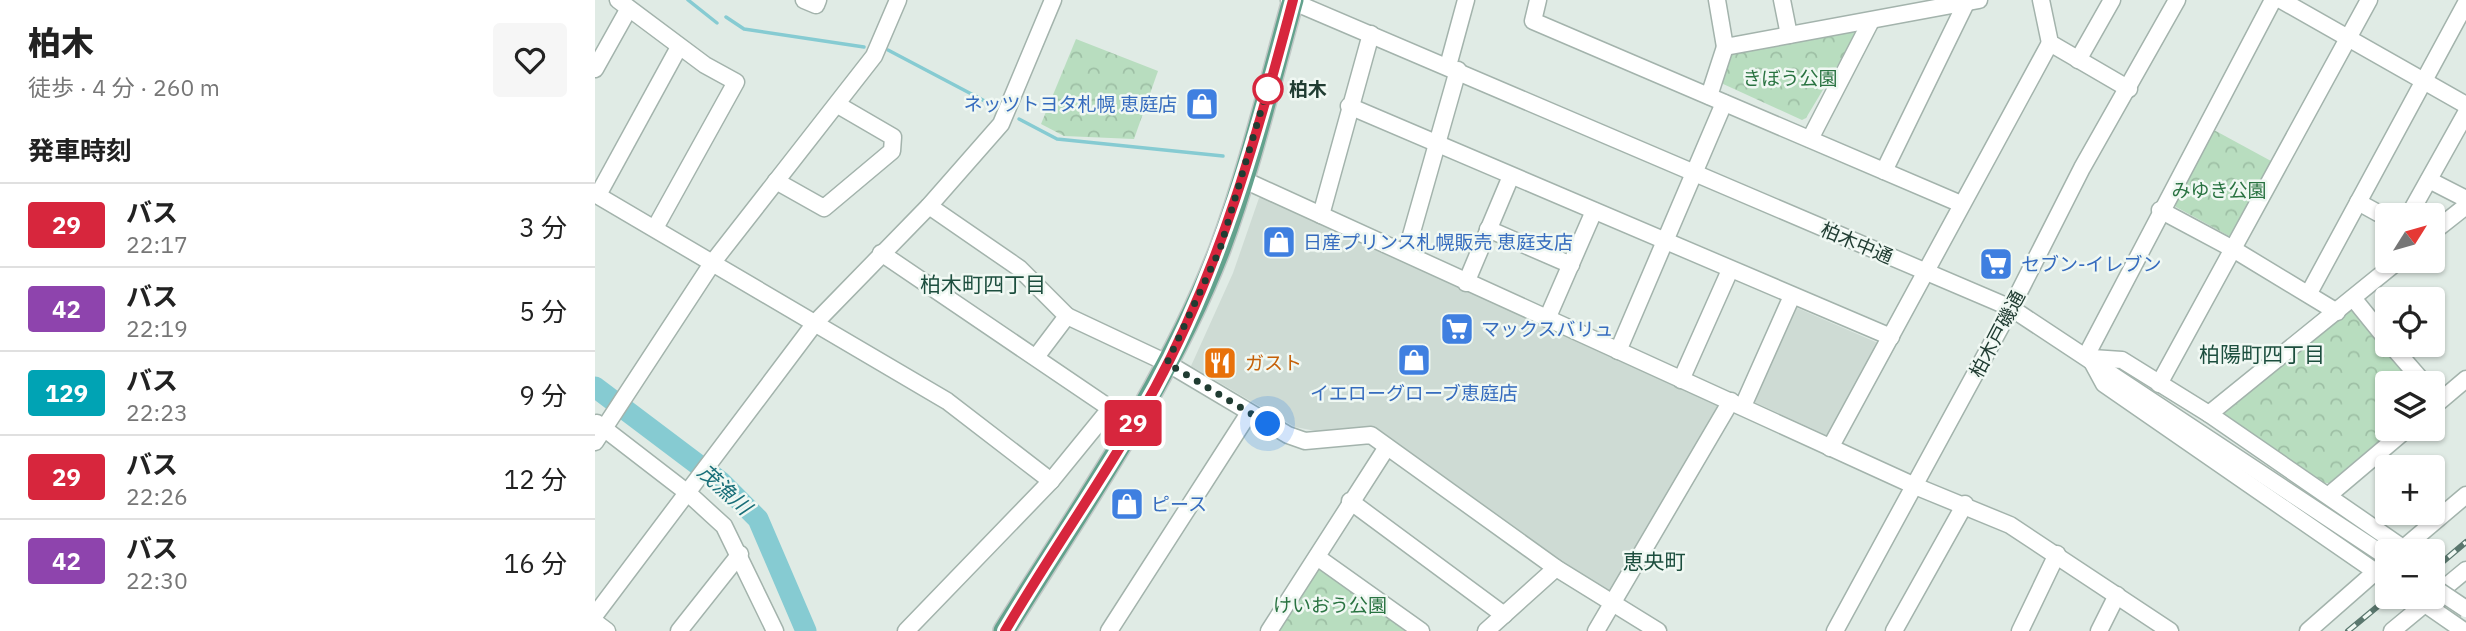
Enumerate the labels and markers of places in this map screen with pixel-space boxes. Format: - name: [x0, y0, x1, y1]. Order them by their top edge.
- marker: 柏木: [1253, 74, 1283, 104]
- place label: 柏木: [1289, 77, 1327, 101]
- shop icon: ネッツトヨタ札幌 恵庭店: [1183, 85, 1221, 123]
- place label: ネッツトヨタ札幌 恵庭店: [964, 92, 1177, 116]
- shop icon: 日産プリンス札幌販売 恵庭支店: [1260, 223, 1298, 261]
- place label: 日産プリンス札幌販売 恵庭支店: [1303, 230, 1573, 254]
- supermarket icon: セブン-イレブン: [1977, 245, 2015, 283]
- place label: セブン-イレブン: [2021, 252, 2162, 276]
- supermarket icon: マックスバリュ: [1438, 310, 1476, 348]
- place label: マックスバリュ: [1481, 317, 1613, 341]
- shop icon: イエローグローブ恵庭店: [1395, 341, 1433, 379]
- restaurant icon: ガスト: [1201, 344, 1239, 382]
- place label: ガスト: [1245, 351, 1302, 375]
- place label: イエローグローブ恵庭店: [1310, 381, 1518, 405]
- shop icon: ピース: [1108, 485, 1146, 523]
- place label: ピース: [1151, 492, 1207, 516]

